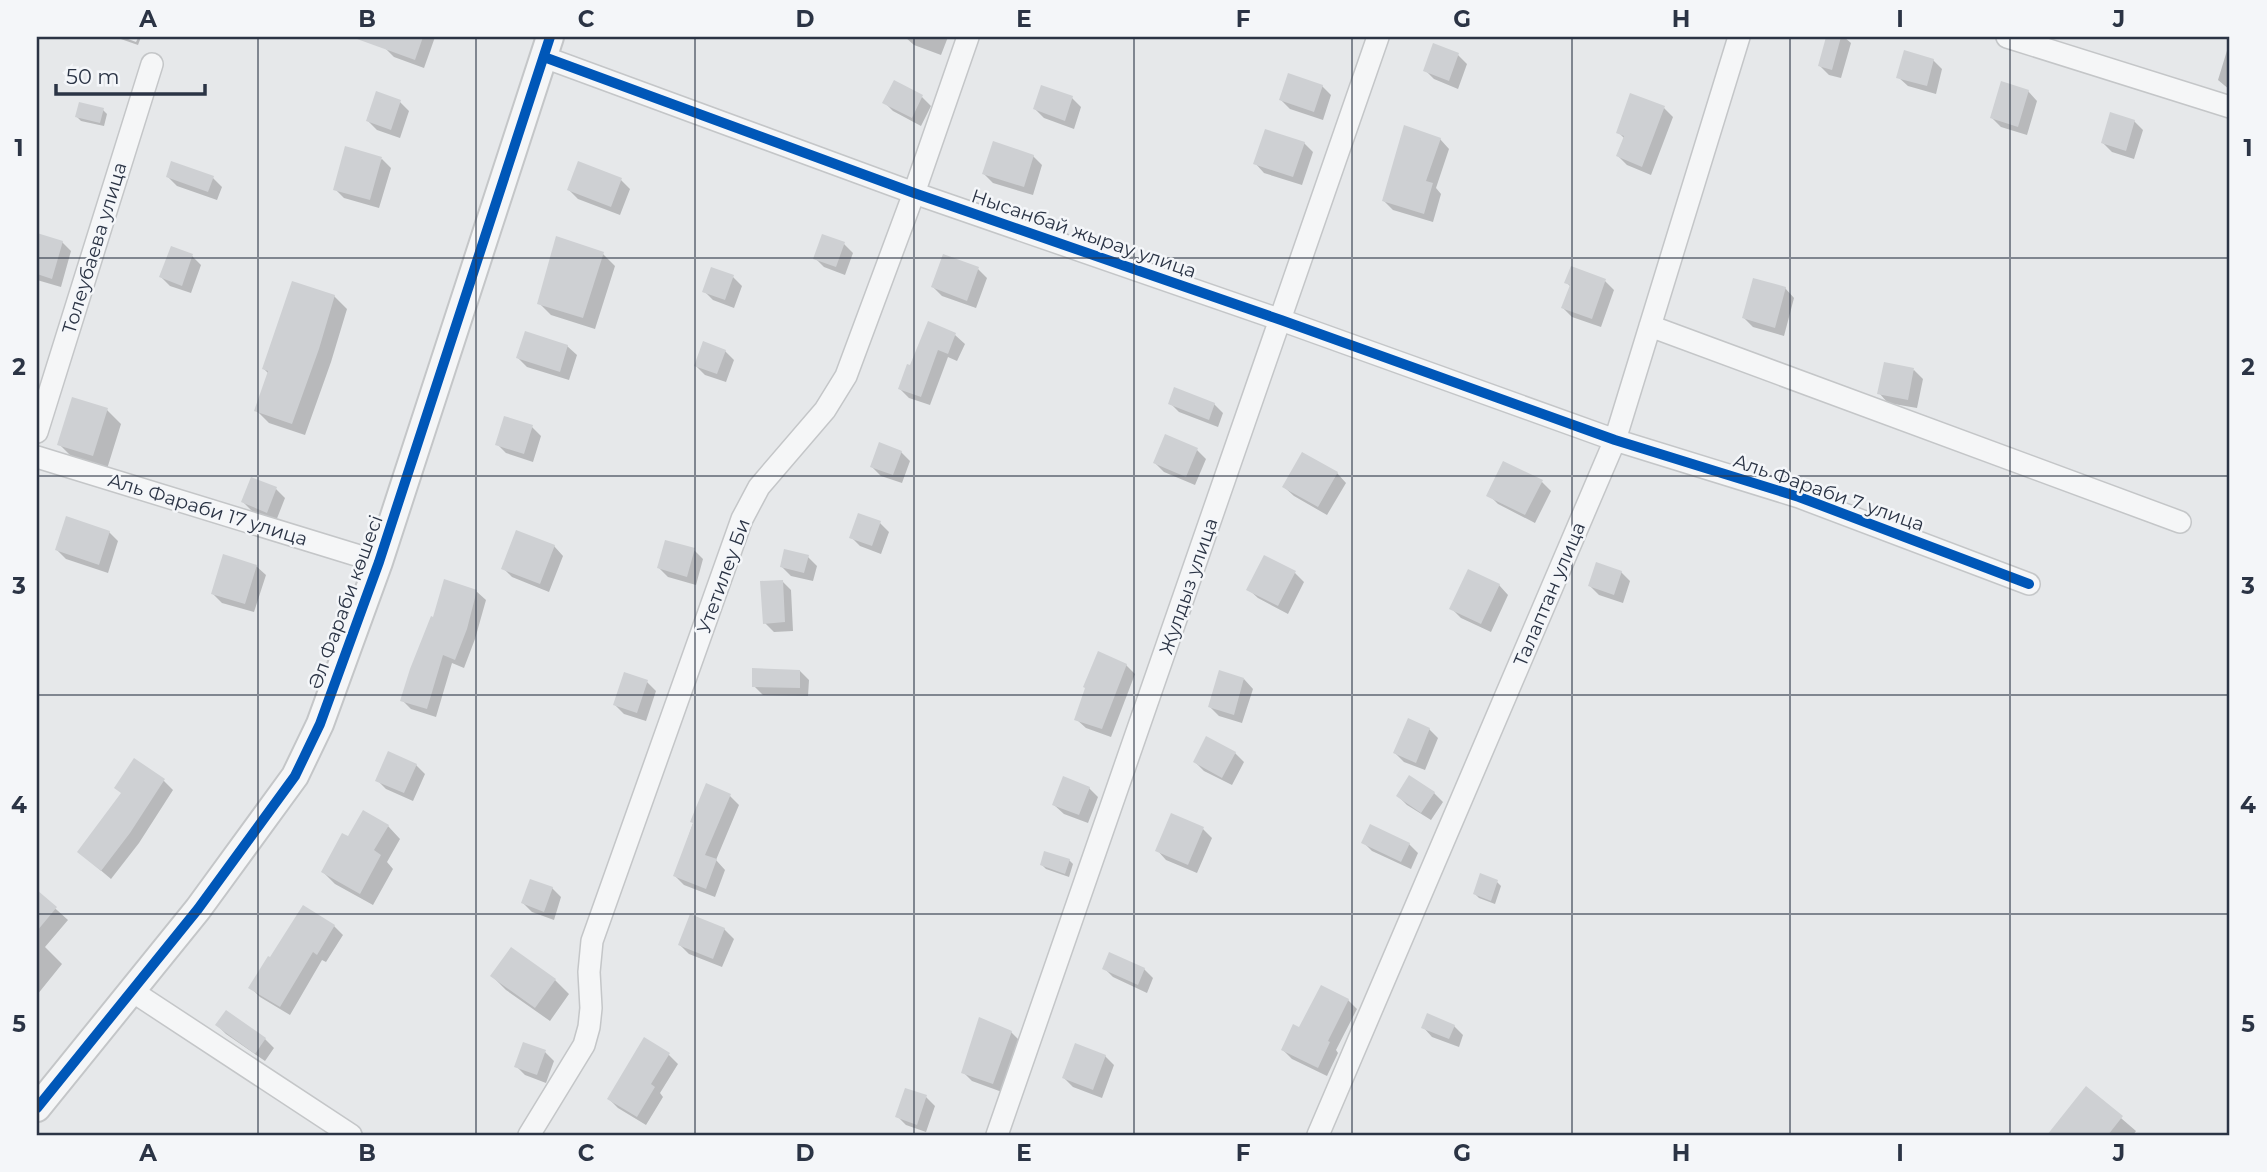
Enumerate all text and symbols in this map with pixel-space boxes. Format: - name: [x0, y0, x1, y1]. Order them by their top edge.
- text: A: [138, 5, 157, 33]
- text: B: [358, 5, 376, 33]
- text: C: [578, 5, 595, 33]
- text: D: [796, 5, 815, 33]
- text: E: [1016, 5, 1032, 33]
- text: F: [1236, 5, 1251, 33]
- text: G: [1453, 5, 1471, 33]
- text: H: [1672, 5, 1690, 33]
- text: I: [1896, 5, 1904, 33]
- text: J: [2112, 5, 2125, 33]
- scale bar: [56, 52, 205, 96]
- text: 50 m: [66, 64, 120, 89]
- text: 1: [14, 134, 24, 162]
- text: 1: [2243, 134, 2253, 162]
- street label: Толеубаева улица: [57, 159, 132, 337]
- street label: Нысанбай жырау улица: [968, 184, 1199, 283]
- text: 2: [12, 353, 26, 381]
- text: 2: [2241, 353, 2255, 381]
- street label: Аль Фараби 7 улица: [1730, 449, 1927, 536]
- street label: Аль Фараби 17 улица: [105, 468, 310, 551]
- street label: Әл Фараби көшесі: [303, 512, 388, 692]
- street label: Жулдыз улица: [1154, 515, 1223, 657]
- street label: Утетилеу Би: [692, 516, 755, 637]
- street label: Талаптан улица: [1509, 518, 1590, 670]
- text: 3: [11, 572, 26, 600]
- text: 3: [2240, 572, 2255, 600]
- text: 4: [11, 791, 27, 819]
- text: 4: [2240, 791, 2256, 819]
- text: 5: [12, 1010, 26, 1038]
- text: 5: [2241, 1010, 2255, 1038]
- text: A: [138, 1139, 157, 1167]
- text: B: [358, 1139, 376, 1167]
- text: C: [578, 1139, 595, 1167]
- text: D: [796, 1139, 815, 1167]
- text: E: [1016, 1139, 1032, 1167]
- text: F: [1236, 1139, 1251, 1167]
- text: G: [1453, 1139, 1471, 1167]
- text: H: [1672, 1139, 1690, 1167]
- text: I: [1896, 1139, 1904, 1167]
- text: J: [2112, 1139, 2125, 1167]

